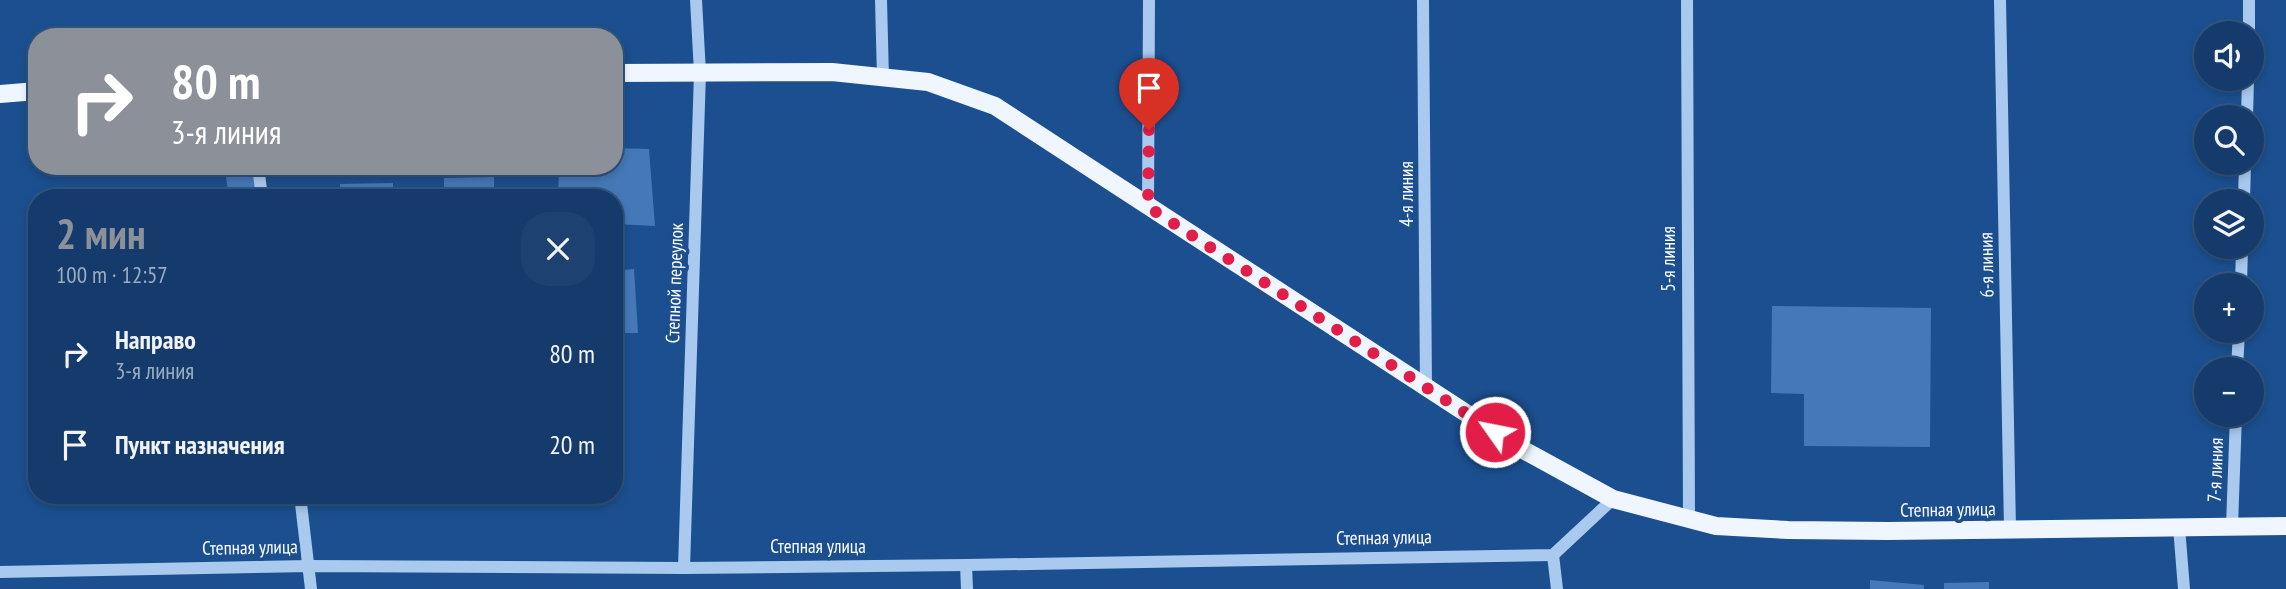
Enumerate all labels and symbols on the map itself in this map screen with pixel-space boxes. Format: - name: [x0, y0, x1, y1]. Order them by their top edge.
- pin: [1119, 58, 1179, 130]
- street label: 4-я линия: [1394, 161, 1418, 227]
- street label: Степной переулок: [660, 222, 688, 344]
- street label: 5-я линия: [1656, 226, 1680, 292]
- street label: 6-я линия: [1973, 232, 1999, 298]
- position arrow: [1458, 395, 1532, 469]
- street label: 7-я линия: [2202, 437, 2228, 503]
- street label: Степная улица: [1900, 496, 1996, 522]
- street label: Степная улица: [1336, 524, 1432, 550]
- street label: Степная улица: [202, 534, 298, 560]
- street label: Степная улица: [770, 534, 866, 558]

